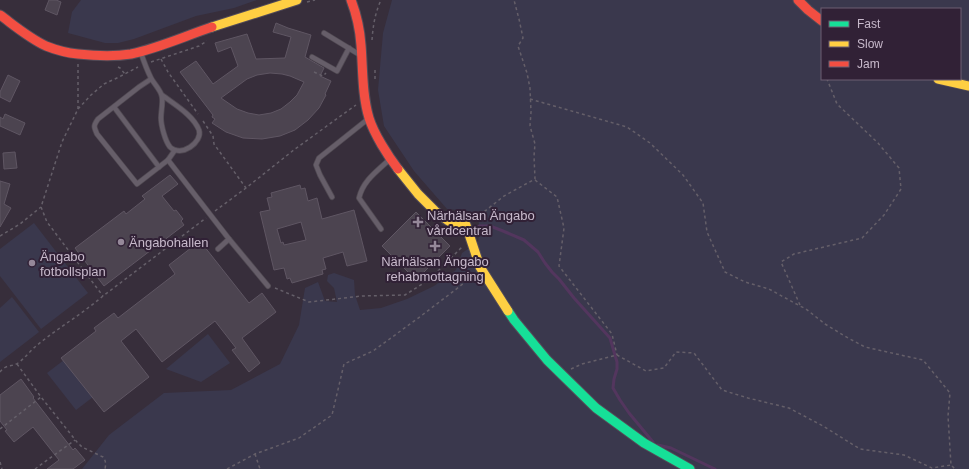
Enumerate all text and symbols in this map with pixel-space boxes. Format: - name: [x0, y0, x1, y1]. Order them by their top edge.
- legend: [821, 8, 961, 80]
- text: Fast: [857, 17, 881, 31]
- text: Slow: [857, 37, 883, 51]
- text: Jam: [857, 57, 880, 71]
- place label: Närhälsan Ängabo vårdcentral: [427, 208, 535, 238]
- marker: Närhälsan Ängabo vårdcentral: [412, 216, 424, 228]
- place label: Ängabohallen: [129, 235, 209, 250]
- marker: Ängabohallen: [116, 237, 126, 247]
- marker: Närhälsan Ängabo rehabmottagning: [429, 240, 441, 252]
- place label: Ängabo fotbollsplan: [40, 249, 106, 279]
- place label: Närhälsan Ängabo rehabmottagning: [381, 254, 489, 284]
- marker: Ängabo fotbollsplan: [27, 258, 37, 268]

